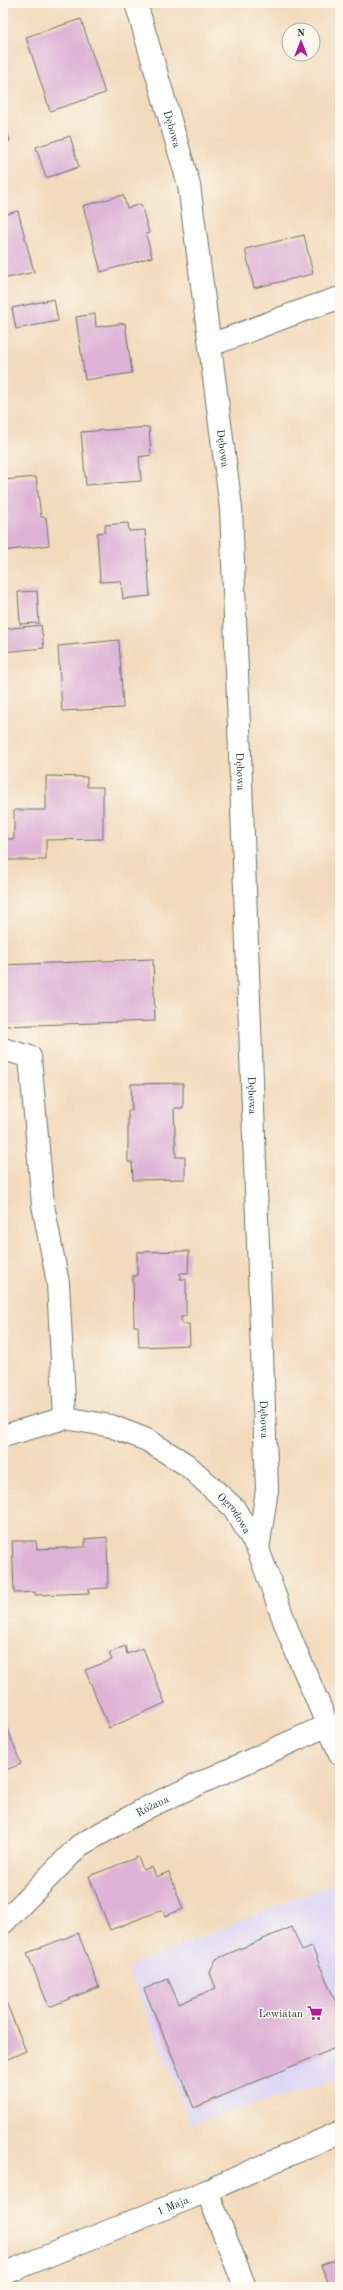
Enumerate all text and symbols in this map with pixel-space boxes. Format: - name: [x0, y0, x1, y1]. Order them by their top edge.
- north arrow: [281, 22, 321, 62]
- text: N: [297, 28, 306, 39]
- street label: Dębowa: [161, 109, 182, 150]
- street label: Dębowa: [214, 429, 230, 469]
- street label: Dębowa: [233, 752, 245, 791]
- street label: Dębowa: [245, 1076, 257, 1115]
- street label: Dębowa: [257, 1400, 269, 1439]
- street label: Ogrodowa: [215, 1492, 252, 1537]
- street label: Różana: [135, 1794, 171, 1820]
- supermarket icon: Lewiatan: [306, 2004, 324, 2022]
- place label: Lewiatan: [258, 2009, 303, 2020]
- street label: 1 Maja: [156, 2195, 191, 2218]

